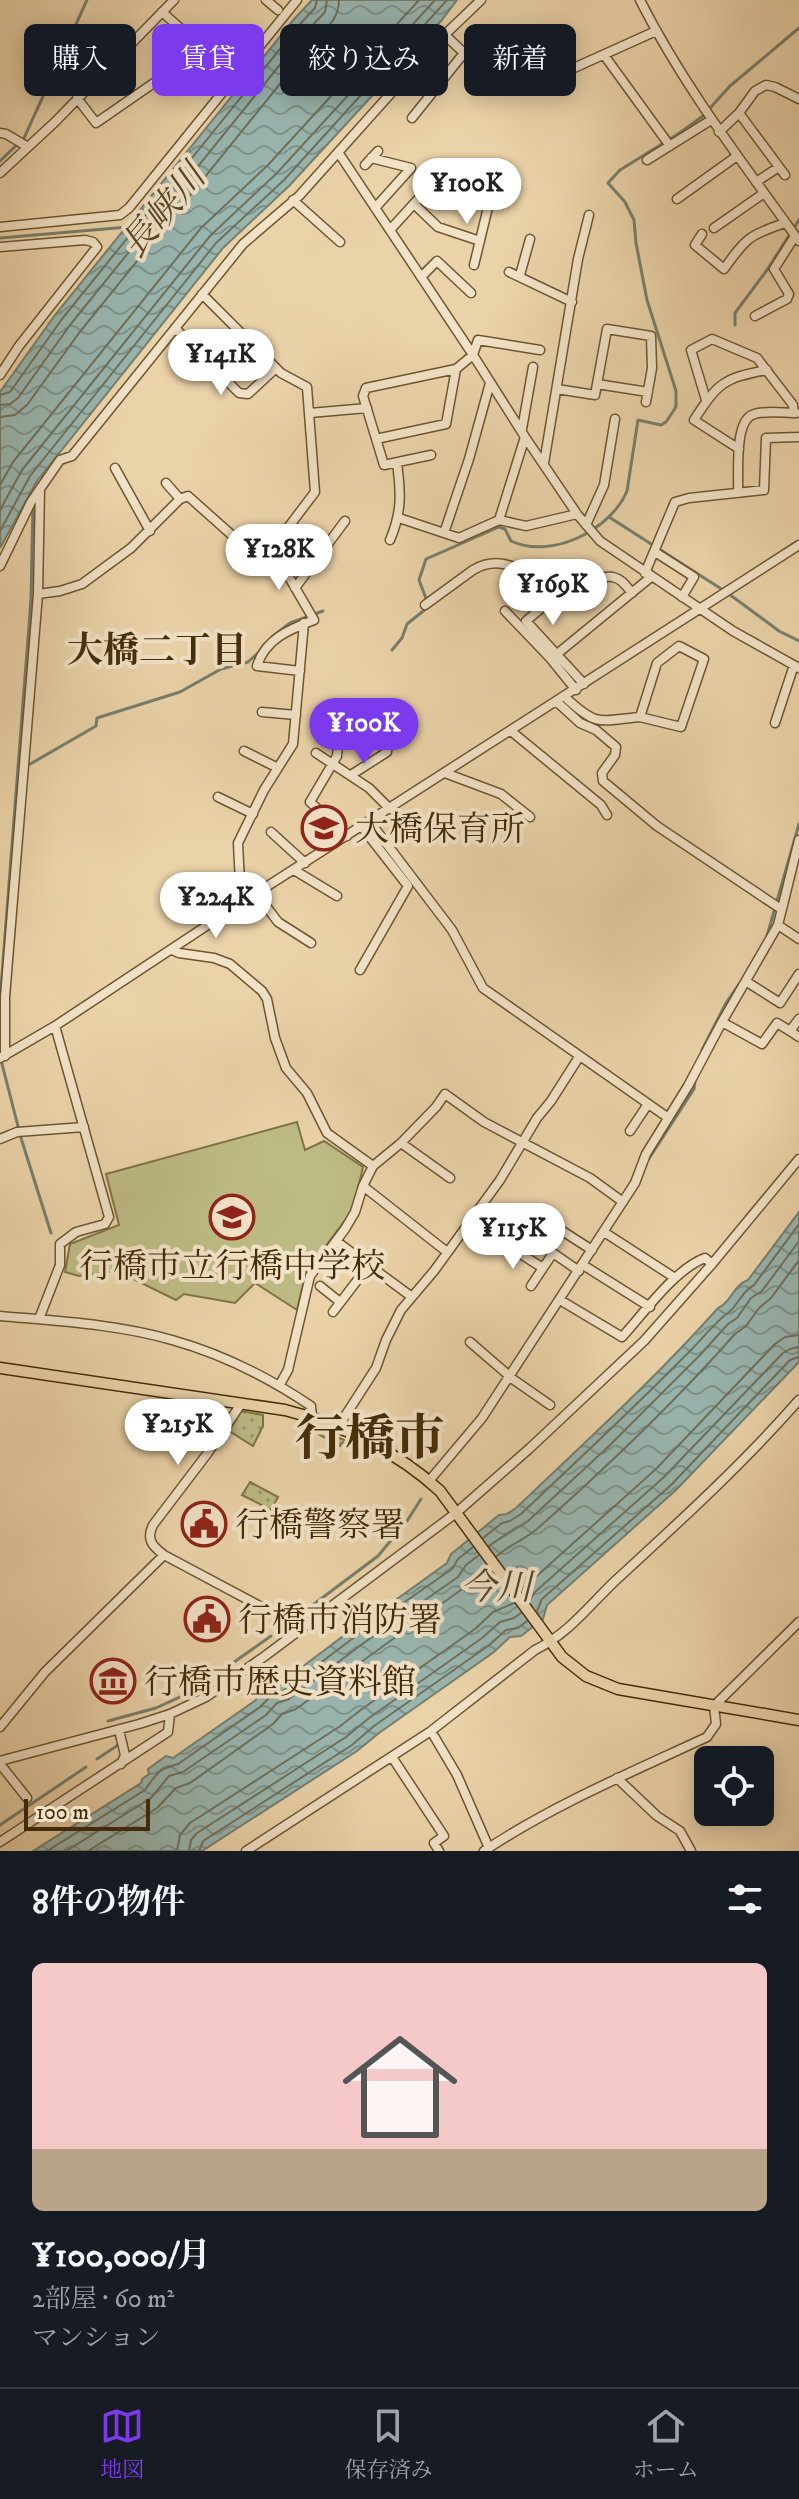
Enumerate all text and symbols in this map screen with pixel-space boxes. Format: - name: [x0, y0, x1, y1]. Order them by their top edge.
- chip: 購入: [24, 24, 136, 96]
- chip: 賃貸: [152, 24, 264, 96]
- chip: 絞り込み: [280, 24, 448, 96]
- chip: 新着: [464, 24, 576, 96]
- water label: 長峡川: [112, 153, 218, 267]
- pin: ¥100K: [411, 158, 523, 226]
- text: ¥100K: [430, 167, 504, 200]
- pin: ¥141K: [165, 329, 277, 397]
- text: ¥141K: [186, 338, 256, 371]
- pin: ¥128K: [223, 524, 335, 592]
- text: ¥128K: [243, 533, 315, 566]
- pin: ¥169K: [497, 559, 609, 627]
- text: ¥169K: [517, 568, 589, 601]
- district label: 大橋二丁目: [67, 629, 247, 674]
- pin: ¥100K: [308, 698, 420, 766]
- text: ¥100K: [327, 707, 401, 740]
- school or university icon: 大橋保育所: [300, 804, 348, 852]
- place label: 大橋保育所: [355, 809, 525, 851]
- pin: ¥224K: [160, 872, 272, 940]
- text: ¥224K: [178, 881, 254, 914]
- school or university icon: 行橋市立行橋中学校: [208, 1193, 256, 1241]
- pin: ¥115K: [457, 1203, 569, 1271]
- text: ¥115K: [479, 1212, 547, 1245]
- place label: 行橋市立行橋中学校: [79, 1246, 385, 1288]
- pin: ¥215K: [122, 1399, 234, 1467]
- text: ¥215K: [143, 1408, 213, 1441]
- district label: 行橋市: [295, 1409, 445, 1472]
- public building icon: 行橋警察署: [180, 1500, 228, 1548]
- place label: 行橋警察署: [235, 1505, 405, 1547]
- water label: 今川: [460, 1566, 536, 1611]
- public building icon: 行橋市消防署: [183, 1595, 231, 1643]
- place label: 行橋市消防署: [238, 1600, 442, 1642]
- museum icon: 行橋市歴史資料館: [89, 1657, 137, 1705]
- place label: 行橋市歴史資料館: [144, 1662, 416, 1704]
- map controls: [694, 1746, 774, 1826]
- button: locate: [694, 1746, 774, 1826]
- scale bar: [24, 1795, 150, 1831]
- text: 100 m: [36, 1799, 89, 1826]
- icon: filters: [723, 1877, 767, 1921]
- text: 8件の物件: [32, 1882, 185, 1924]
- icon: home: [328, 2015, 472, 2159]
- text: ¥100,000/月: [32, 2235, 211, 2277]
- text: 2部屋 · 60 m²: [32, 2283, 174, 2316]
- text: マンション: [32, 2322, 161, 2355]
- tab: 地図: [100, 2404, 144, 2484]
- tab: 保存済み: [344, 2404, 433, 2484]
- tab: ホーム: [633, 2404, 699, 2484]

